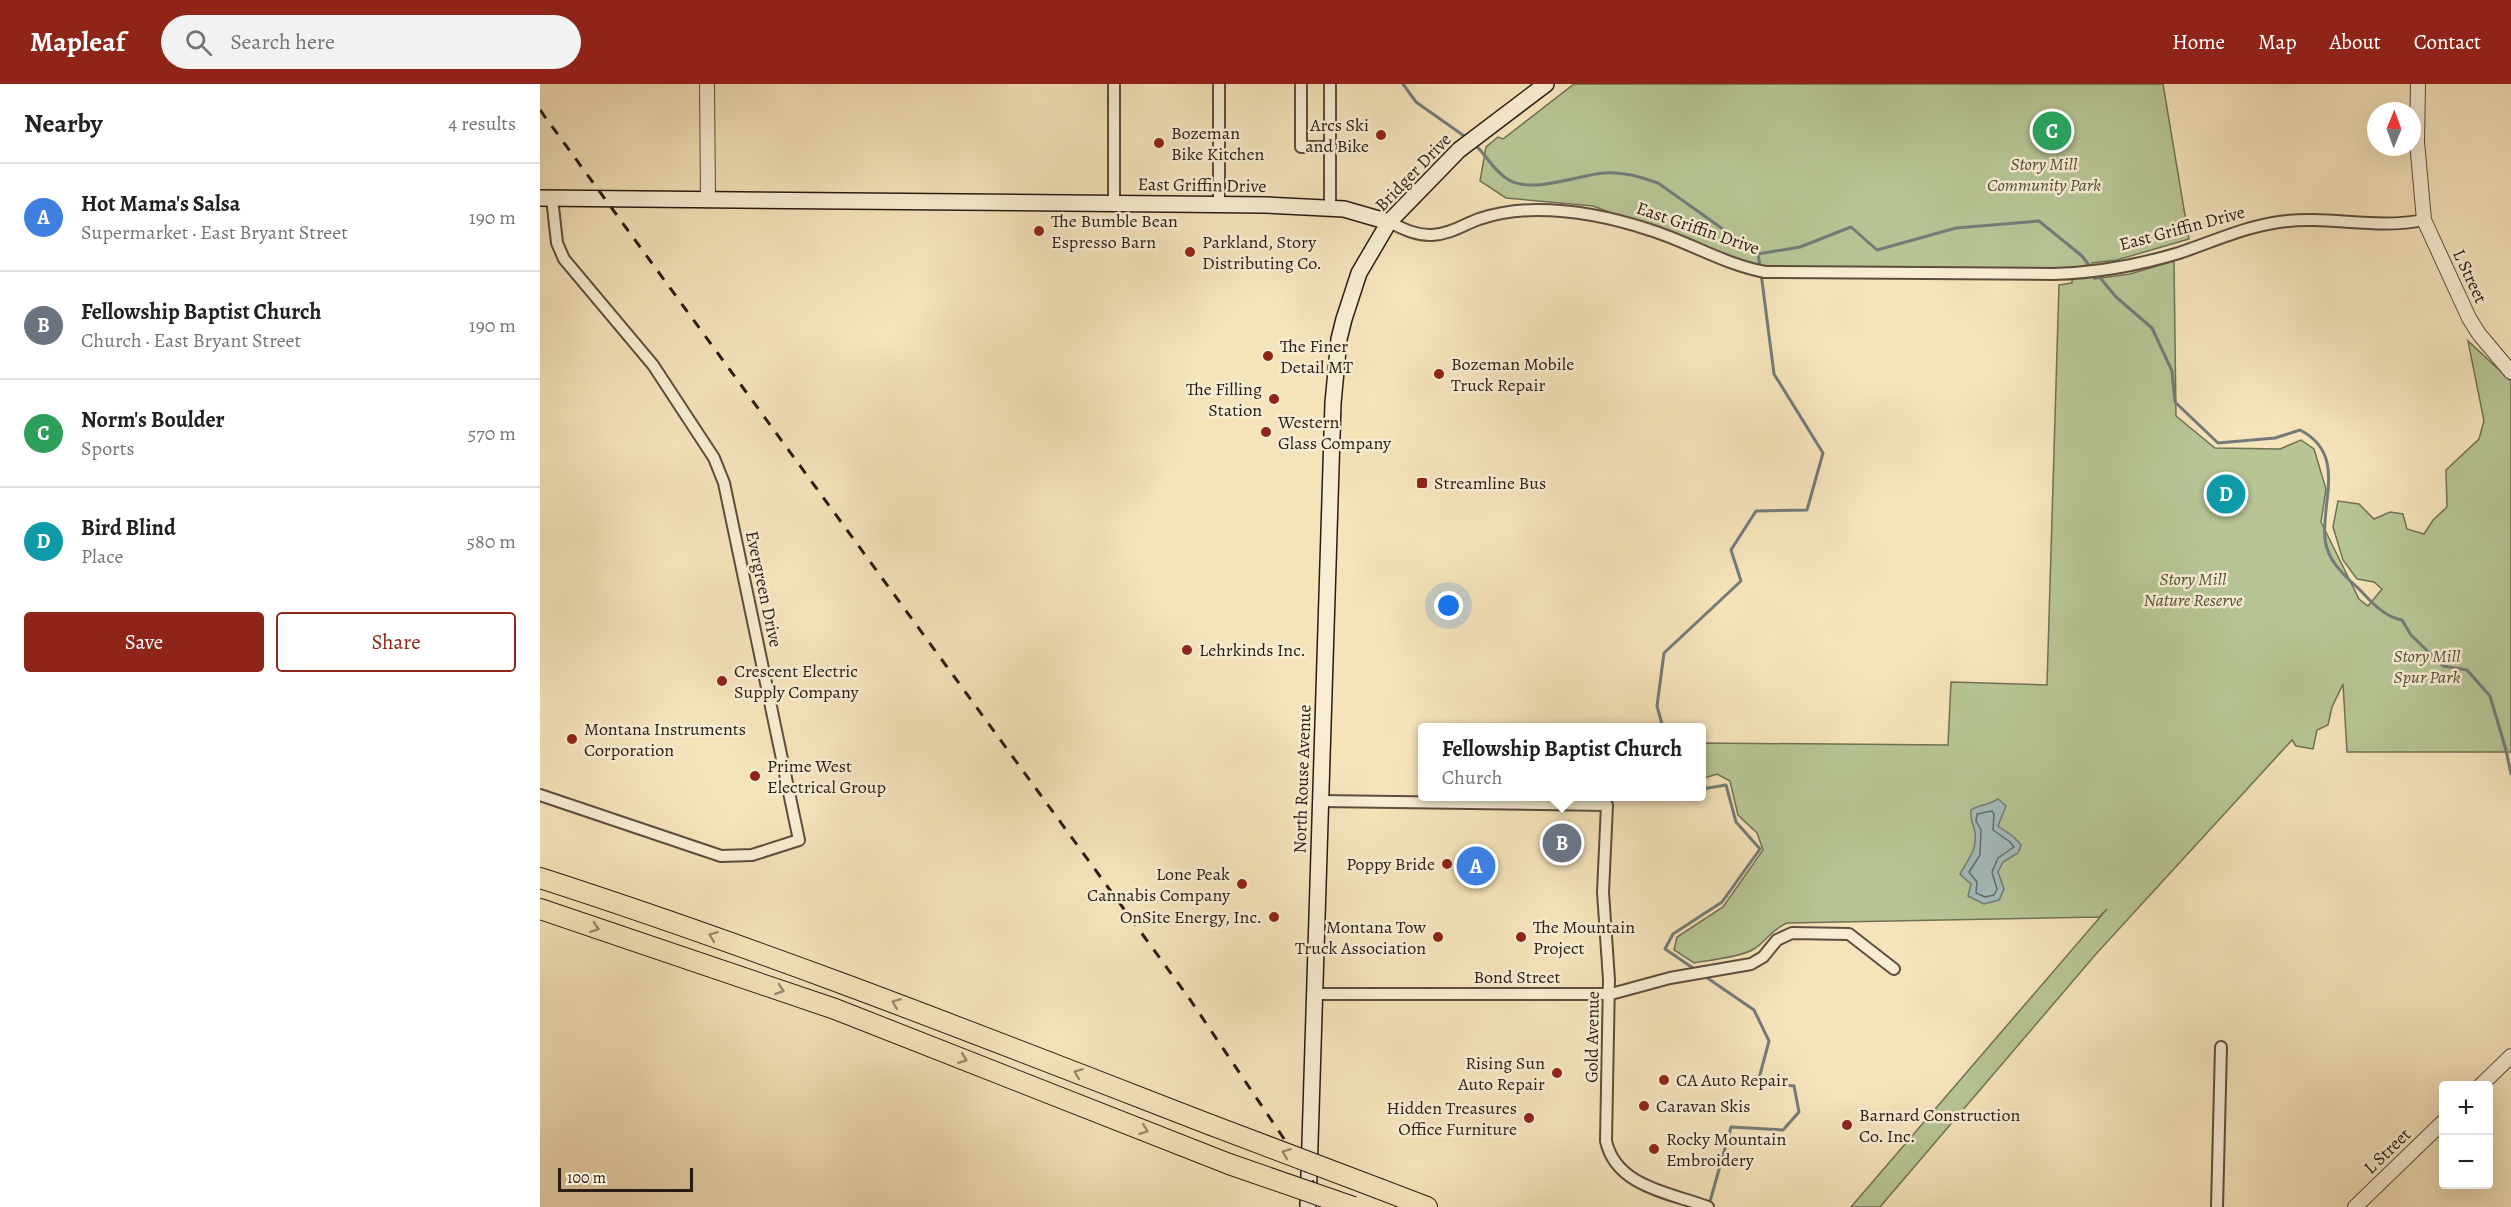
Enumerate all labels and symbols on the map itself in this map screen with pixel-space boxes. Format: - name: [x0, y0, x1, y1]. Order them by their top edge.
- north arrow: [2367, 102, 2421, 156]
- pin: C: [2032, 108, 2072, 154]
- place label: Arcs Ski and Bike: [1305, 113, 1369, 158]
- place label: Bozeman Bike Kitchen: [1171, 121, 1264, 166]
- street label: Bridger Drive: [1370, 128, 1456, 216]
- marker: Arcs Ski and Bike: [1374, 128, 1388, 142]
- marker: Bozeman Bike Kitchen: [1152, 136, 1166, 150]
- park label: Story Mill Community Park: [1987, 152, 2101, 197]
- street label: East Griffin Drive: [1137, 172, 1267, 198]
- street label: East Griffin Drive: [1633, 196, 1763, 260]
- street label: East Griffin Drive: [2117, 200, 2247, 256]
- place label: The Bumble Bean Espresso Barn: [1051, 209, 1178, 254]
- marker: The Bumble Bean Espresso Barn: [1032, 224, 1046, 238]
- place label: Parkland, Story Distributing Co.: [1202, 230, 1322, 275]
- marker: Parkland, Story Distributing Co.: [1183, 245, 1197, 259]
- street label: L Street: [2447, 245, 2493, 307]
- place label: The Finer Detail MT: [1280, 334, 1353, 379]
- marker: The Finer Detail MT: [1261, 349, 1275, 363]
- place label: Bozeman Mobile Truck Repair: [1451, 352, 1574, 397]
- marker: Bozeman Mobile Truck Repair: [1432, 367, 1446, 381]
- place label: The Filling Station: [1186, 377, 1262, 422]
- marker: The Filling Station: [1267, 392, 1281, 406]
- place label: Western Glass Company: [1277, 410, 1392, 455]
- marker: Western Glass Company: [1259, 425, 1273, 439]
- place label: Streamline Bus: [1434, 471, 1546, 495]
- pin: D: [2206, 472, 2246, 516]
- marker: Streamline Bus: [1415, 476, 1429, 490]
- street label: Evergreen Drive: [740, 529, 788, 649]
- park label: Story Mill Nature Reserve: [2143, 567, 2243, 612]
- your location: [1434, 591, 1463, 620]
- place label: Lehrkinds Inc.: [1199, 638, 1306, 662]
- marker: Lehrkinds Inc.: [1180, 643, 1194, 657]
- park label: Story Mill Spur Park: [2393, 644, 2461, 689]
- place label: Crescent Electric Supply Company: [734, 659, 860, 704]
- marker: Crescent Electric Supply Company: [715, 674, 729, 688]
- street label: North Rouse Avenue: [1287, 704, 1317, 854]
- place label: Montana Instruments Corporation: [584, 717, 746, 762]
- marker: Montana Instruments Corporation: [565, 732, 579, 746]
- place label: Prime West Electrical Group: [767, 754, 886, 799]
- marker: Prime West Electrical Group: [748, 769, 762, 783]
- pin: B: [1542, 820, 1582, 866]
- pin: A: [1456, 844, 1496, 888]
- place label: Poppy Bride: [1346, 852, 1435, 876]
- marker: Poppy Bride: [1440, 857, 1454, 871]
- place label: Lone Peak Cannabis Company: [1087, 862, 1231, 907]
- marker: Lone Peak Cannabis Company: [1235, 877, 1249, 891]
- place label: OnSite Energy, Inc.: [1120, 905, 1262, 929]
- marker: OnSite Energy, Inc.: [1267, 910, 1281, 924]
- place label: Montana Tow Truck Association: [1295, 915, 1426, 960]
- place label: The Mountain Project: [1533, 915, 1635, 960]
- one-way arrow: [589, 921, 600, 933]
- marker: Montana Tow Truck Association: [1431, 930, 1445, 944]
- marker: The Mountain Project: [1514, 930, 1528, 944]
- one-way arrow: [708, 931, 719, 944]
- street label: Bond Street: [1474, 965, 1561, 989]
- one-way arrow: [774, 983, 785, 996]
- street label: Gold Avenue: [1579, 991, 1605, 1083]
- one-way arrow: [892, 998, 902, 1011]
- place label: Rising Sun Auto Repair: [1457, 1051, 1545, 1096]
- one-way arrow: [956, 1052, 967, 1064]
- marker: Rising Sun Auto Repair: [1550, 1066, 1564, 1080]
- one-way arrow: [1073, 1068, 1084, 1081]
- place label: CA Auto Repair: [1676, 1068, 1788, 1092]
- marker: CA Auto Repair: [1657, 1073, 1671, 1087]
- place label: Caravan Skis: [1656, 1094, 1751, 1118]
- place label: Hidden Treasures Office Furniture: [1386, 1096, 1517, 1141]
- marker: Caravan Skis: [1637, 1099, 1651, 1113]
- place label: Barnard Construction Co. Inc.: [1859, 1103, 2020, 1148]
- marker: Hidden Treasures Office Furniture: [1522, 1111, 1536, 1125]
- marker: Barnard Construction Co. Inc.: [1840, 1118, 1854, 1132]
- one-way arrow: [1138, 1123, 1149, 1135]
- street label: L Street: [2358, 1123, 2416, 1179]
- place label: Rocky Mountain Embroidery: [1666, 1127, 1786, 1172]
- marker: Rocky Mountain Embroidery: [1647, 1142, 1661, 1156]
- one-way arrow: [1281, 1148, 1292, 1160]
- scale bar: [558, 1165, 693, 1192]

